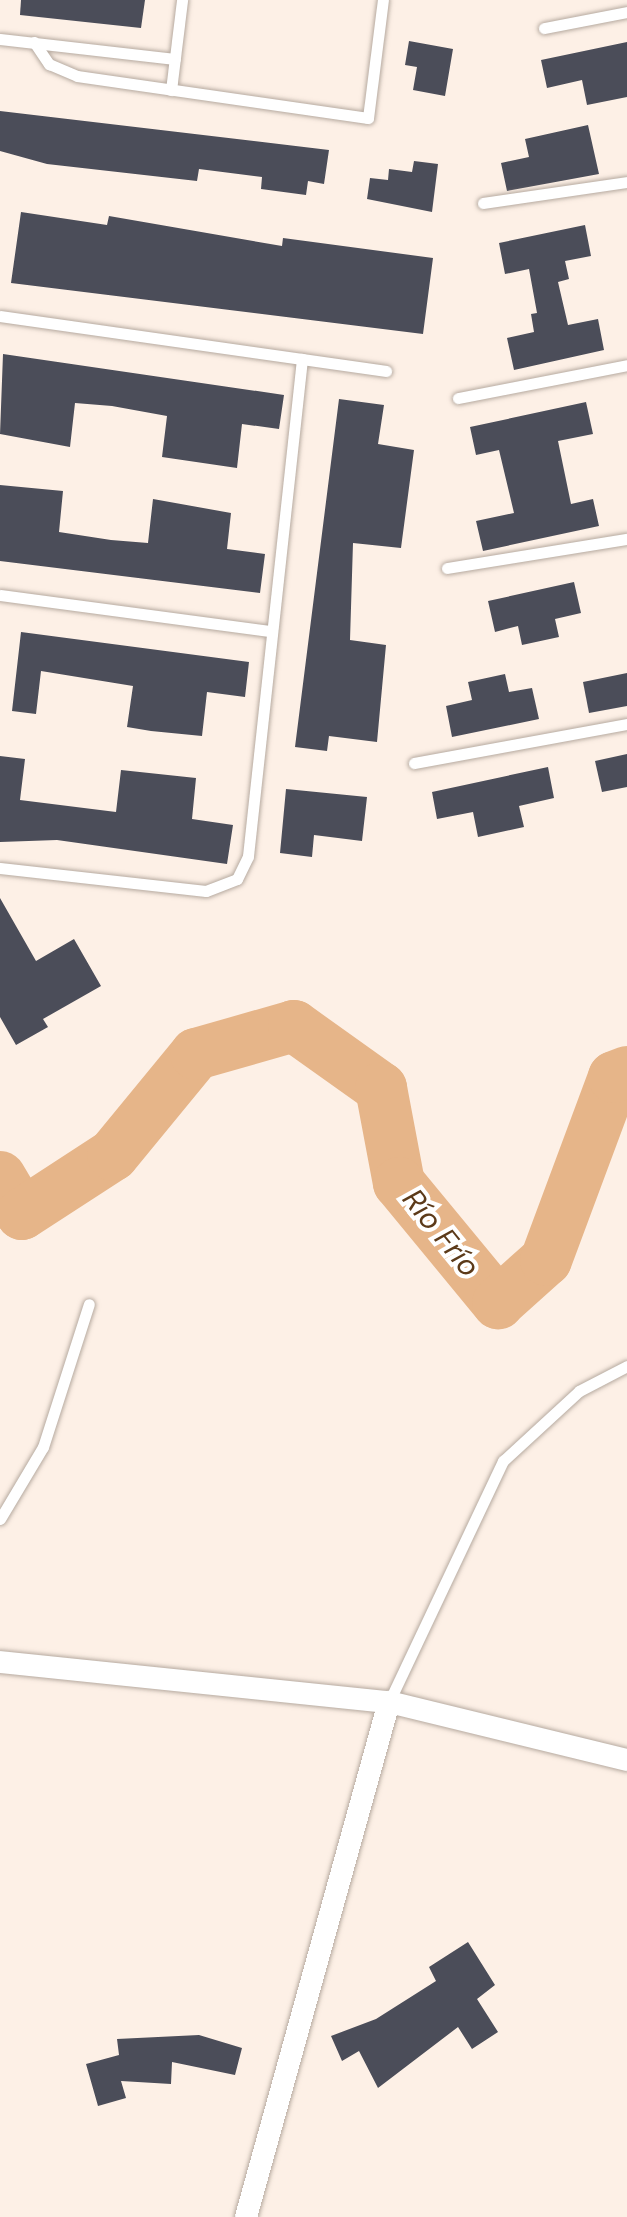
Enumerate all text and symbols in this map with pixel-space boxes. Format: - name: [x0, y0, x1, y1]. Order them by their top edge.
- water label: Río Frío: [395, 1182, 487, 1284]

